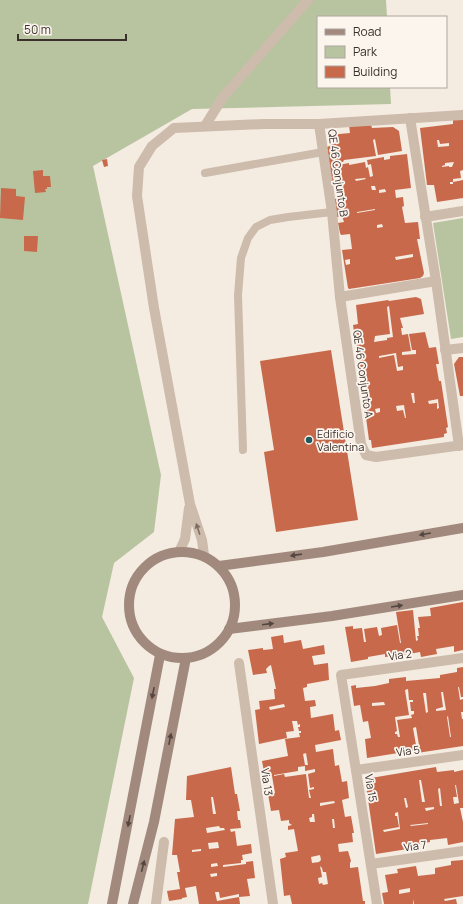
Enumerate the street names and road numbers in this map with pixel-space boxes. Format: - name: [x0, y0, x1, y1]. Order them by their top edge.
- street label: QE 46 Conjunto B: [325, 128, 352, 218]
- street label: QE 46 Conjunto A: [350, 329, 377, 419]
- street label: Via 2: [387, 645, 413, 664]
- street label: Via 5: [395, 741, 421, 760]
- street label: Via 13: [258, 767, 277, 797]
- street label: Via 15: [362, 773, 381, 803]
- street label: Via 7: [403, 836, 427, 855]

